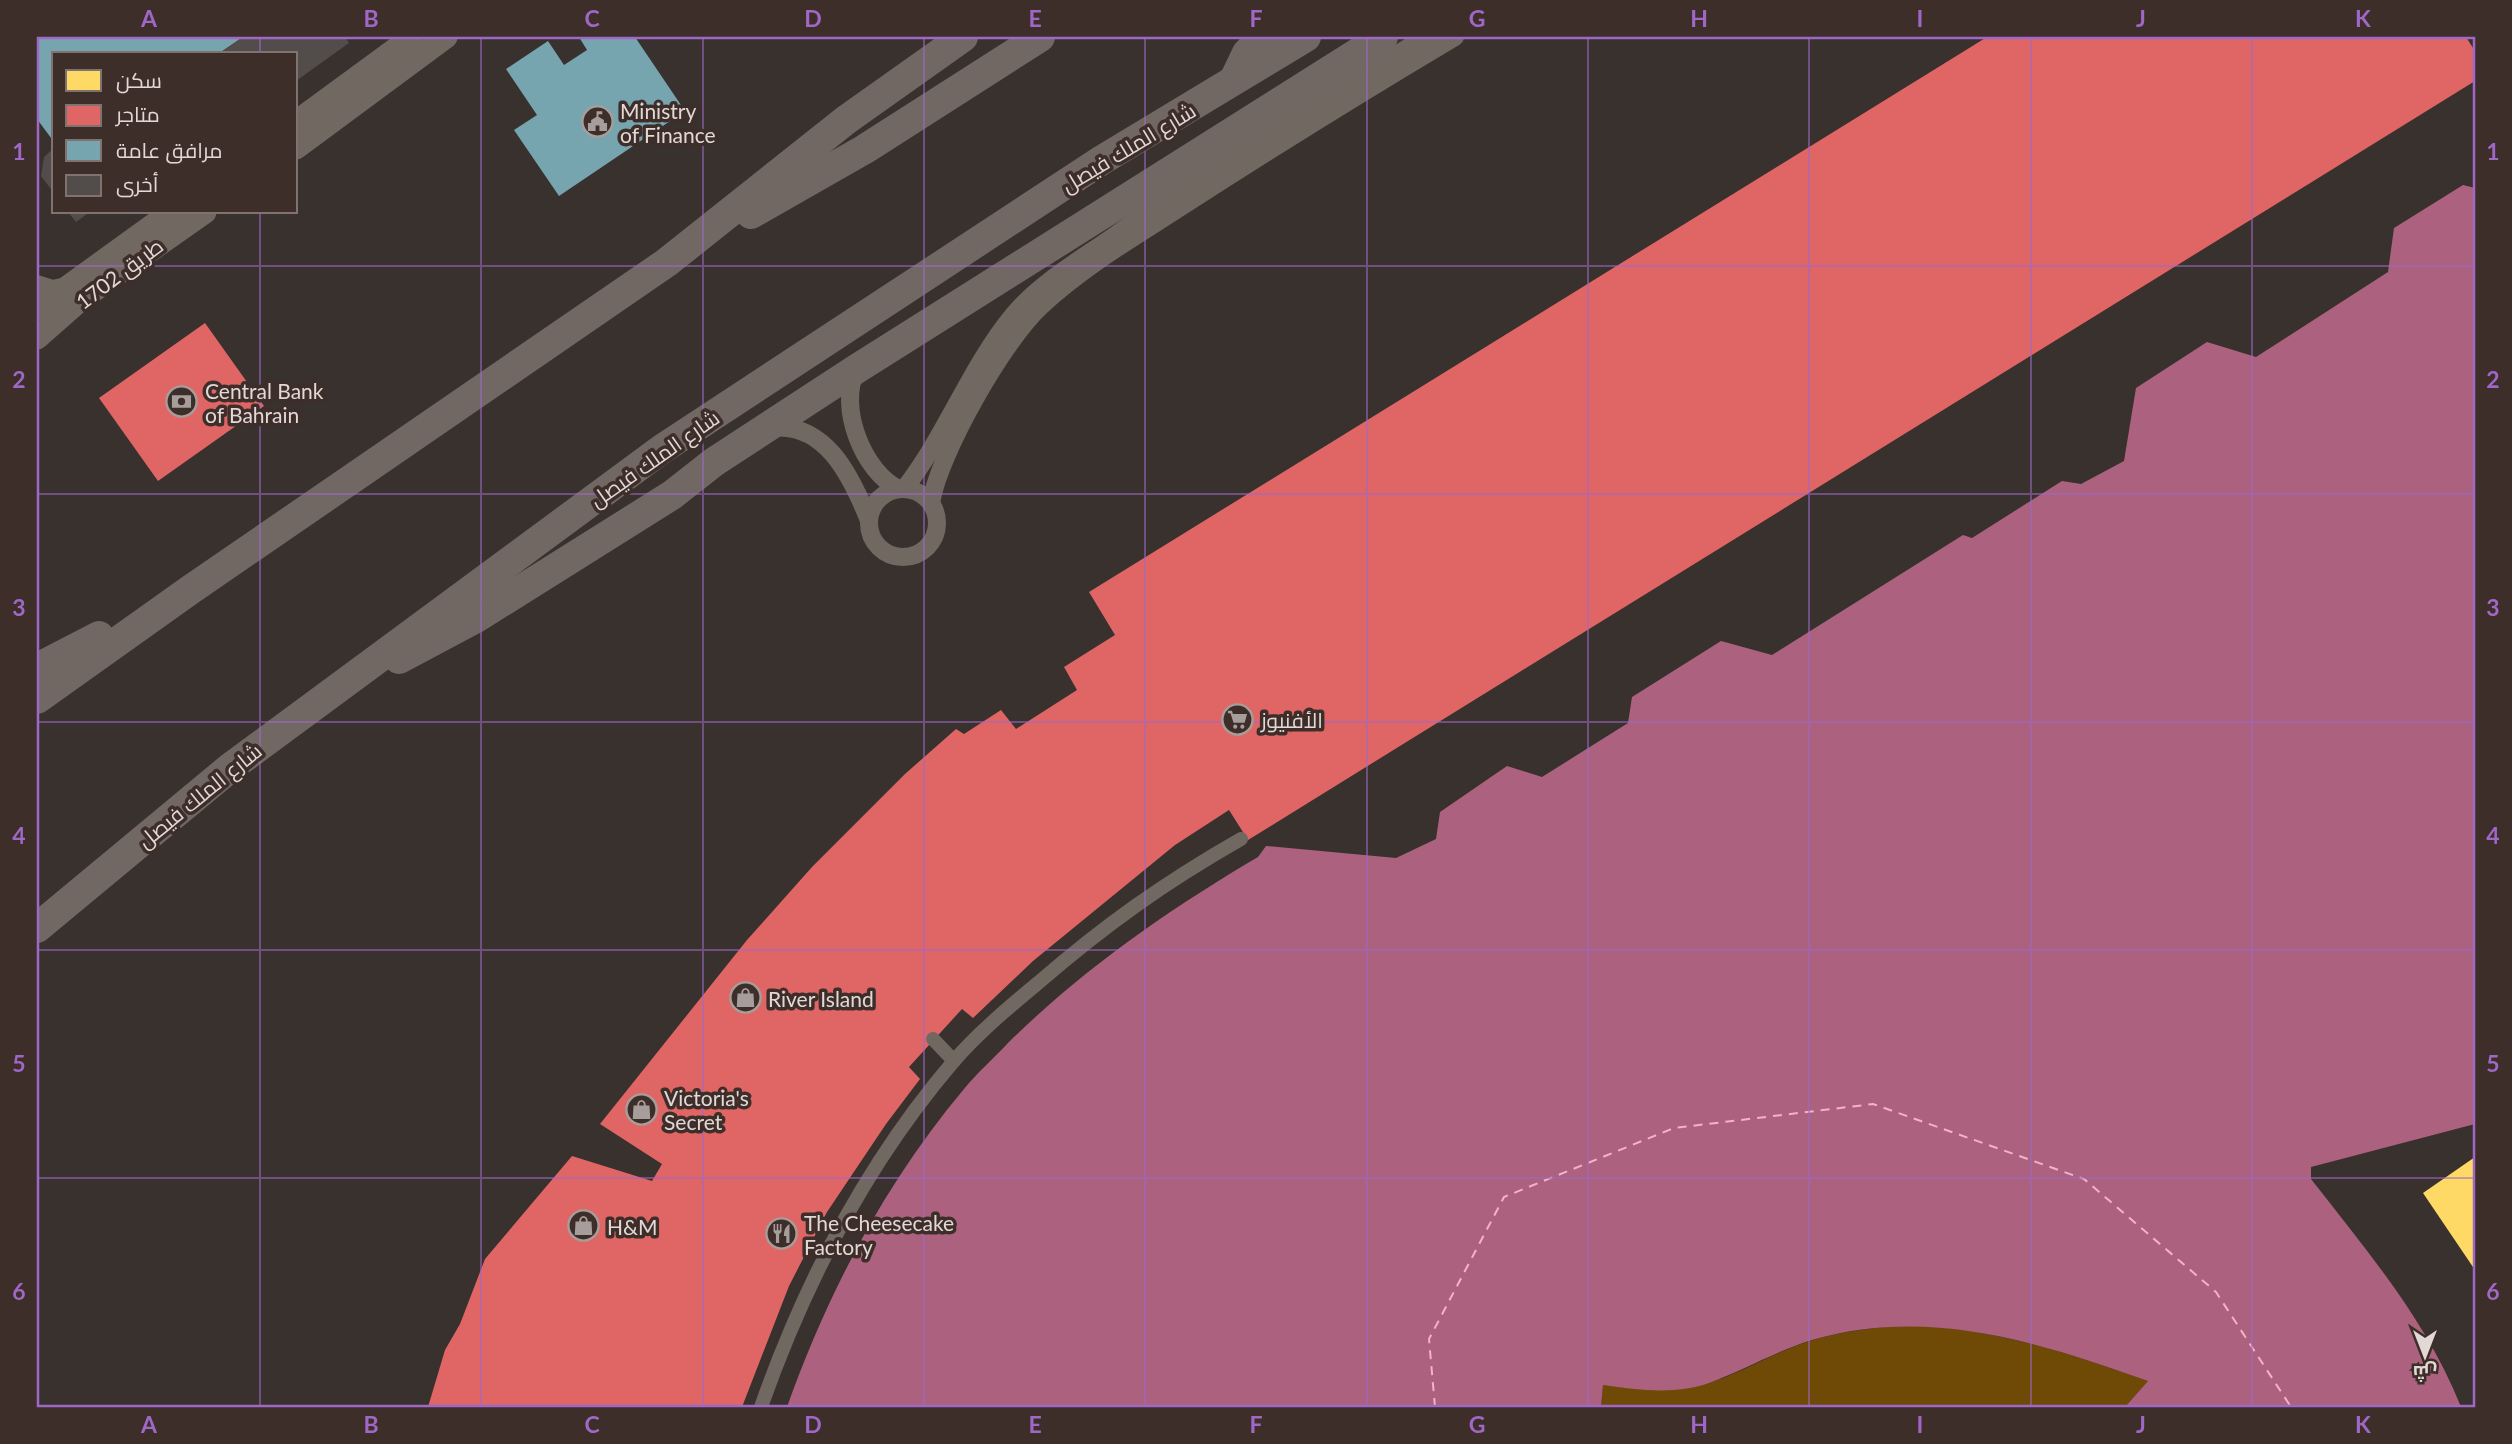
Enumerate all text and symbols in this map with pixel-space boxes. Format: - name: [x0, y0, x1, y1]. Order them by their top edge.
- text: A: [140, 4, 158, 32]
- text: B: [363, 4, 379, 32]
- text: C: [584, 4, 600, 32]
- text: D: [804, 4, 822, 32]
- text: E: [1028, 4, 1042, 32]
- text: F: [1249, 4, 1263, 32]
- text: G: [1469, 4, 1485, 32]
- text: H: [1690, 4, 1708, 32]
- text: I: [1917, 4, 1923, 32]
- text: J: [2136, 4, 2146, 32]
- text: K: [2355, 4, 2371, 32]
- legend: [52, 52, 298, 214]
- text: سكن: [116, 67, 162, 94]
- street label: شارع الملك فيصل: [1056, 97, 1201, 199]
- place label: Ministry of Finance: [620, 98, 716, 147]
- text: متاجر: [115, 101, 160, 127]
- public building icon: Ministry of Finance: [580, 105, 614, 139]
- text: 1: [12, 137, 26, 165]
- text: مرافق عامة: [116, 137, 223, 164]
- text: 1: [2486, 137, 2500, 165]
- text: أخرى: [116, 171, 158, 198]
- street label: طريق 1702: [71, 232, 169, 315]
- text: 2: [12, 365, 26, 393]
- text: 2: [2486, 365, 2500, 393]
- place label: Central Bank of Bahrain: [205, 378, 324, 427]
- bank icon: Central Bank of Bahrain: [165, 385, 199, 419]
- street label: شارع الملك فيصل: [585, 404, 725, 514]
- text: 3: [12, 593, 26, 621]
- text: 3: [2486, 593, 2500, 621]
- supermarket icon: الأفنيوز: [1221, 702, 1255, 736]
- place label: الأفنيوز: [1260, 707, 1323, 733]
- street label: شارع الملك فيصل: [132, 737, 268, 855]
- text: 4: [12, 821, 26, 849]
- text: 4: [2486, 821, 2500, 849]
- shop icon: River Island: [728, 981, 762, 1015]
- place label: River Island: [768, 986, 874, 1011]
- text: 5: [12, 1049, 26, 1077]
- text: 5: [2486, 1049, 2500, 1077]
- place label: Victoria's Secret: [664, 1085, 749, 1134]
- shop icon: Victoria's Secret: [624, 1092, 658, 1126]
- shop icon: H&M: [567, 1209, 601, 1243]
- place label: The Cheesecake Factory: [804, 1210, 954, 1259]
- place label: H&M: [607, 1214, 657, 1239]
- restaurant icon: The Cheesecake Factory: [764, 1217, 798, 1251]
- text: 6: [12, 1277, 26, 1305]
- text: 6: [2486, 1277, 2500, 1305]
- north arrow: [2390, 1322, 2460, 1392]
- text: ش: [2413, 1361, 2437, 1385]
- text: A: [140, 1410, 158, 1438]
- text: B: [363, 1410, 379, 1438]
- text: C: [584, 1410, 600, 1438]
- text: D: [804, 1410, 822, 1438]
- text: E: [1028, 1410, 1042, 1438]
- text: F: [1249, 1410, 1263, 1438]
- text: G: [1469, 1410, 1485, 1438]
- text: H: [1690, 1410, 1708, 1438]
- text: I: [1917, 1410, 1923, 1438]
- text: J: [2136, 1410, 2146, 1438]
- text: K: [2355, 1410, 2371, 1438]

